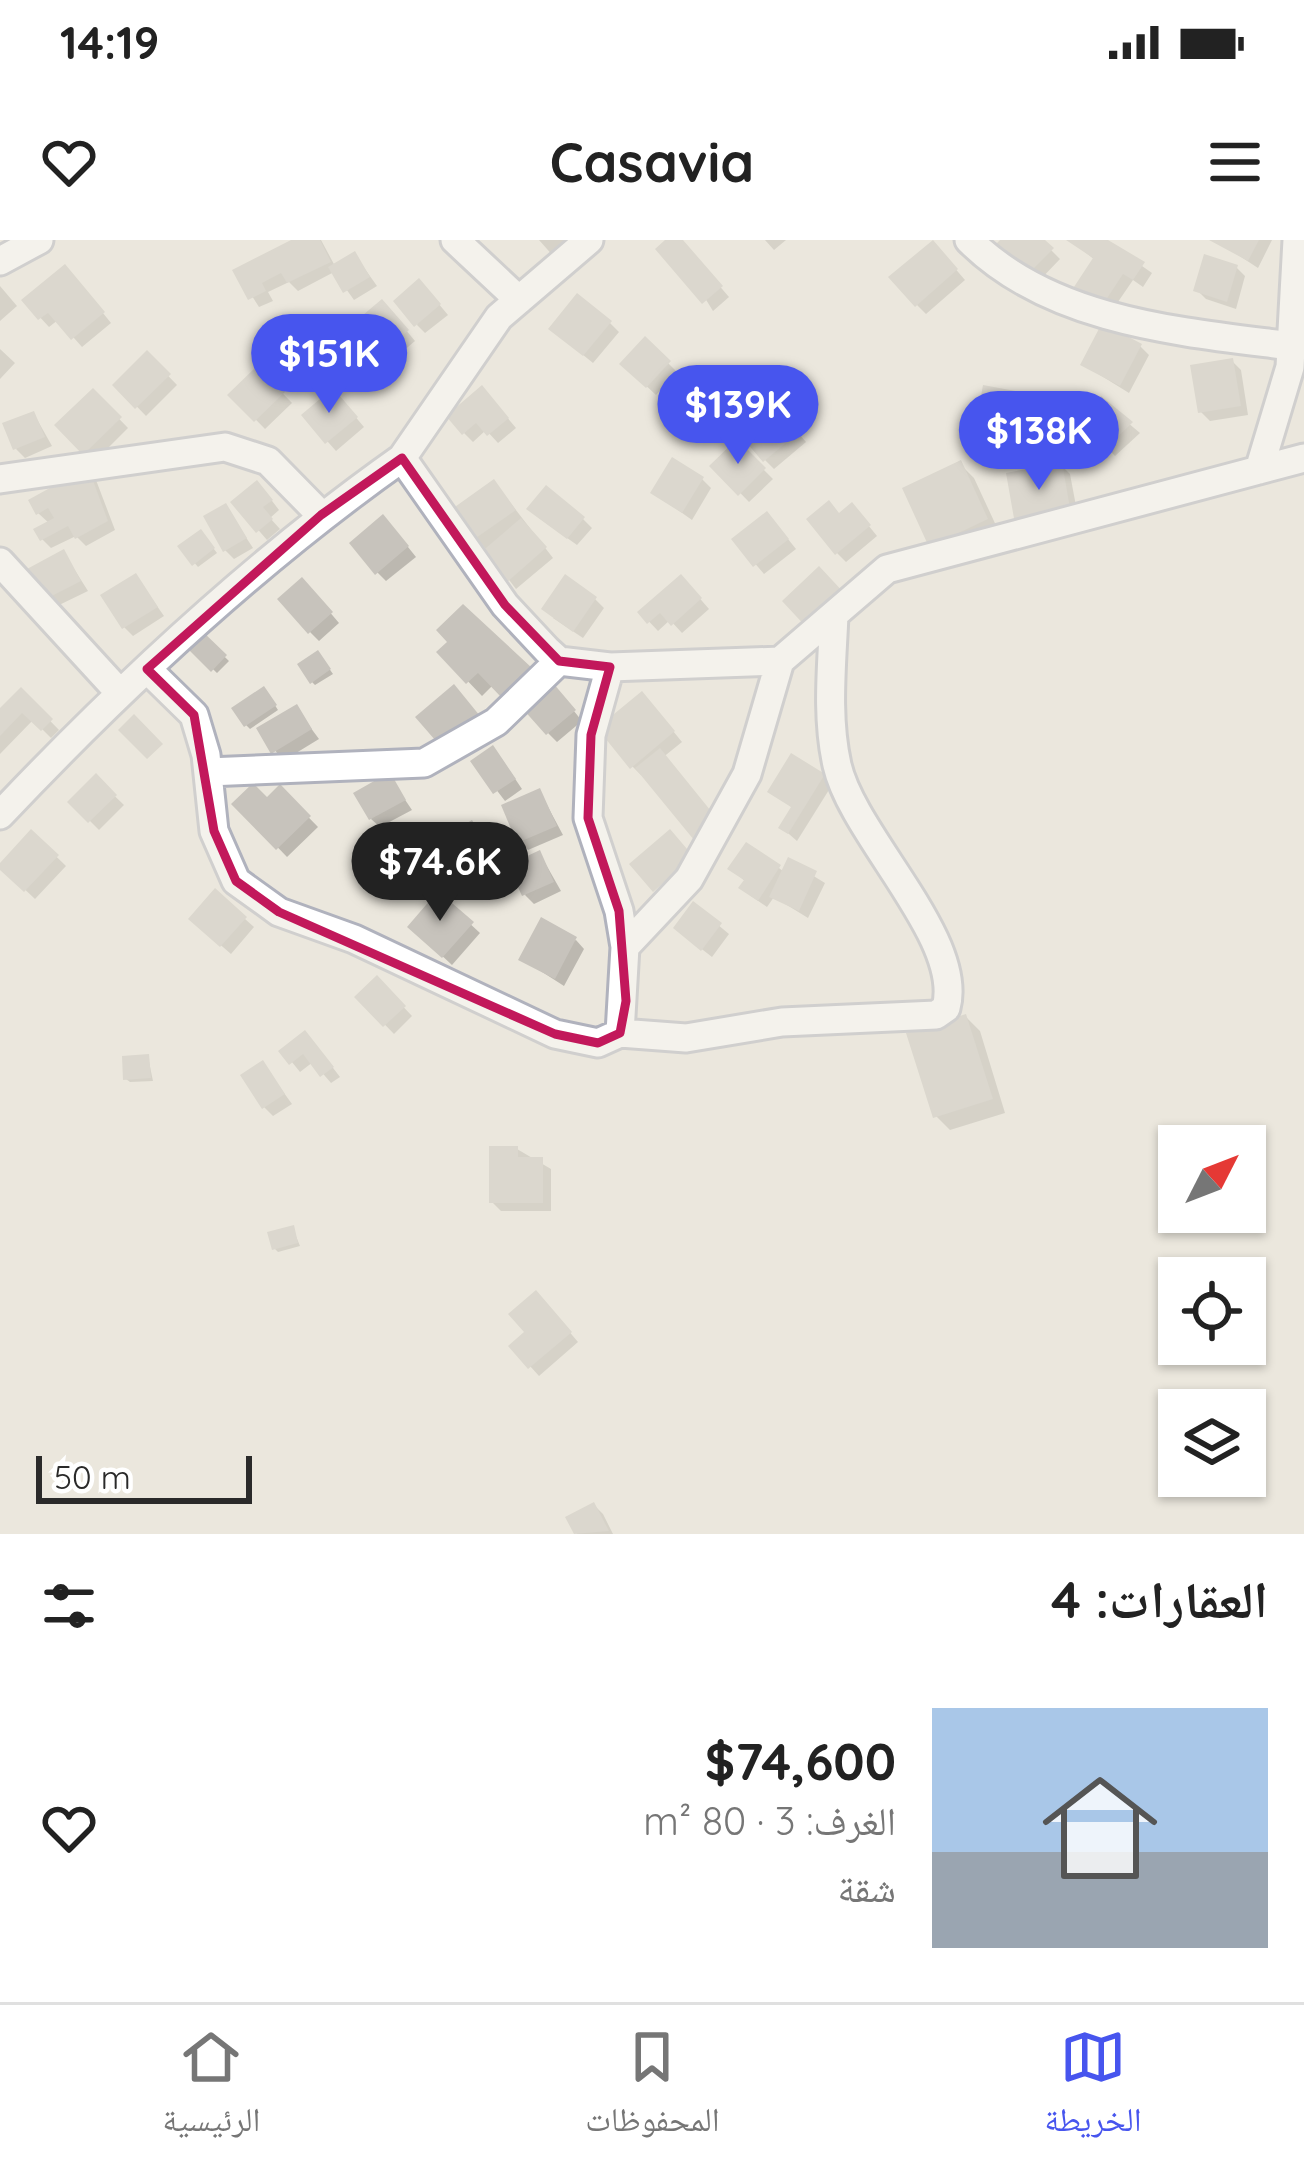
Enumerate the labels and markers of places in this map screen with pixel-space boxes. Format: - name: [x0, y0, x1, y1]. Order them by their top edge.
- pin: $151K: [245, 314, 413, 416]
- pin: $139K: [654, 365, 822, 467]
- pin: $138K: [955, 391, 1123, 493]
- pin: $74.6K: [342, 822, 538, 924]

